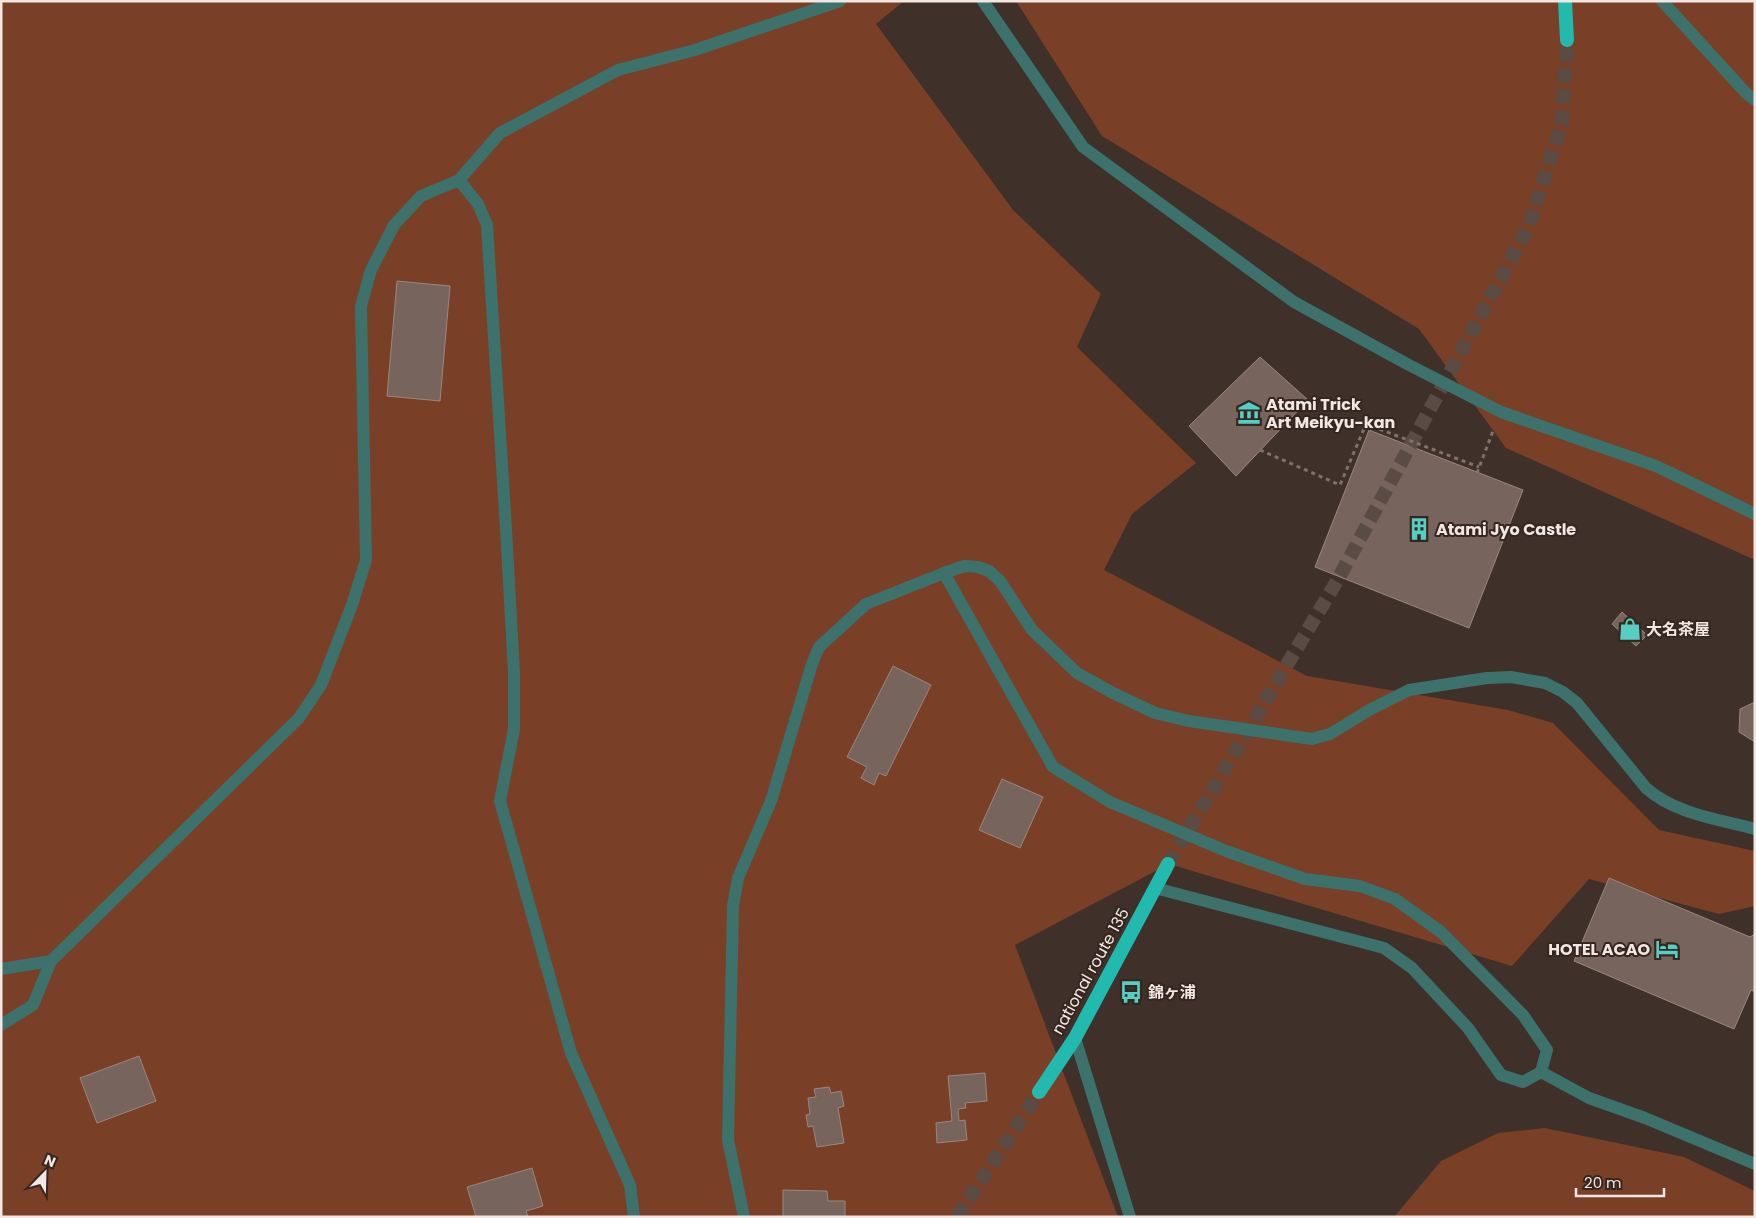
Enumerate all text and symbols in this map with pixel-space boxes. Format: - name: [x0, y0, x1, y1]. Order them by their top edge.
- place label: Atami Trick Art Meikyu-kan: [1266, 393, 1395, 434]
- museum icon: Atami Trick Art Meikyu-kan: [1236, 400, 1262, 426]
- building icon: Atami Jyo Castle: [1406, 516, 1432, 542]
- place label: Atami Jyo Castle: [1436, 518, 1576, 541]
- shop icon: 大名茶屋: [1617, 616, 1643, 642]
- place label: 大名茶屋: [1646, 618, 1710, 641]
- street label: national route 135: [1046, 904, 1135, 1039]
- hotel icon: HOTEL ACAO: [1654, 936, 1680, 962]
- place label: HOTEL ACAO: [1548, 938, 1650, 961]
- bus stop icon: 錦ヶ浦: [1118, 979, 1144, 1005]
- place label: 錦ヶ浦: [1148, 981, 1196, 1004]
- north arrow: [20, 1148, 70, 1198]
- text: N: [41, 1150, 59, 1172]
- scale bar: [1576, 1166, 1664, 1198]
- text: 20 m: [1584, 1172, 1622, 1193]

